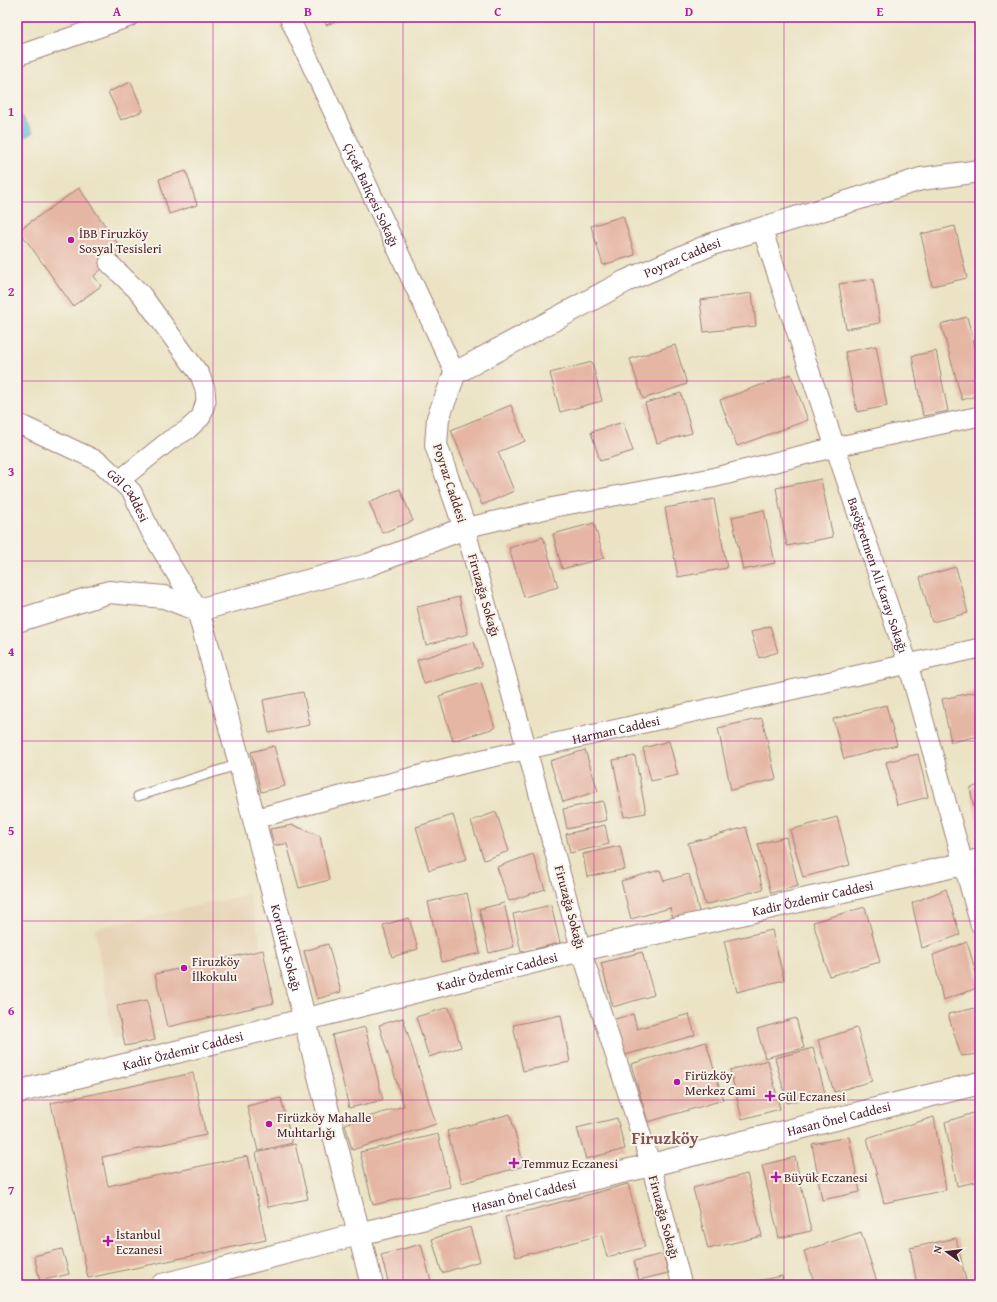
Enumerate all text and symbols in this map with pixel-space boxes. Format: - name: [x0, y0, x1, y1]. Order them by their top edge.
- text: A: [113, 2, 122, 21]
- text: B: [304, 2, 312, 21]
- text: C: [494, 2, 502, 21]
- text: D: [685, 2, 693, 21]
- text: E: [877, 2, 884, 21]
- text: 1: [8, 102, 14, 121]
- street label: Çiçek Bahçesi Sokağı: [339, 140, 404, 250]
- place label: İBB Firuzköy Sosyal Tesisleri: [79, 224, 162, 258]
- street label: Poyraz Caddesi: [641, 232, 723, 282]
- marker: İBB Firuzköy Sosyal Tesisleri: [66, 235, 76, 245]
- text: 2: [8, 282, 15, 301]
- street label: Poyraz Caddesi: [428, 441, 472, 525]
- text: 3: [8, 462, 14, 481]
- street label: Göl Caddesi: [103, 464, 154, 525]
- street label: Başöğretmen Ali Karay Sokağı: [843, 495, 913, 656]
- street label: Firuzağa Sokağı: [463, 551, 505, 639]
- text: 4: [8, 642, 15, 661]
- street label: Harman Caddesi: [570, 710, 662, 748]
- text: 5: [8, 821, 15, 840]
- street label: Firuzağa Sokağı: [550, 863, 590, 951]
- street label: Kadir Özdemir Caddesi: [750, 875, 875, 921]
- street label: Korutürk Sokağı: [266, 902, 307, 993]
- street label: Kadir Özdemir Caddesi: [435, 947, 560, 995]
- place label: Firuzköy İlkokulu: [192, 952, 240, 986]
- marker: Firuzköy İlkokulu: [179, 963, 189, 973]
- text: 6: [8, 1001, 15, 1020]
- street label: Kadir Özdemir Caddesi: [120, 1026, 246, 1075]
- place label: Firüzköy Merkez Cami: [685, 1066, 756, 1100]
- marker: Firüzköy Merkez Cami: [672, 1077, 682, 1087]
- place label: Gül Eczanesi: [778, 1087, 846, 1106]
- marker: Gül Eczanesi: [765, 1091, 775, 1101]
- street label: Hasan Önel Caddesi: [785, 1096, 893, 1140]
- place label: Firüzköy Mahalle Muhtarlığı: [277, 1108, 371, 1142]
- marker: Firüzköy Mahalle Muhtarlığı: [264, 1119, 274, 1129]
- district label: Firuzköy: [631, 1125, 699, 1150]
- place label: Temmuz Eczanesi: [522, 1154, 618, 1173]
- marker: Temmuz Eczanesi: [509, 1158, 519, 1168]
- place label: Büyük Eczanesi: [784, 1168, 868, 1187]
- marker: Büyük Eczanesi: [771, 1172, 781, 1182]
- street label: Hasan Önel Caddesi: [470, 1173, 578, 1216]
- street label: Firuzağa Sokağı: [644, 1173, 684, 1261]
- text: 7: [8, 1181, 15, 1200]
- place label: İstanbul Eczanesi: [116, 1225, 163, 1259]
- north arrow: [927, 1232, 967, 1272]
- marker: İstanbul Eczanesi: [103, 1236, 113, 1246]
- text: N: [929, 1243, 946, 1255]

